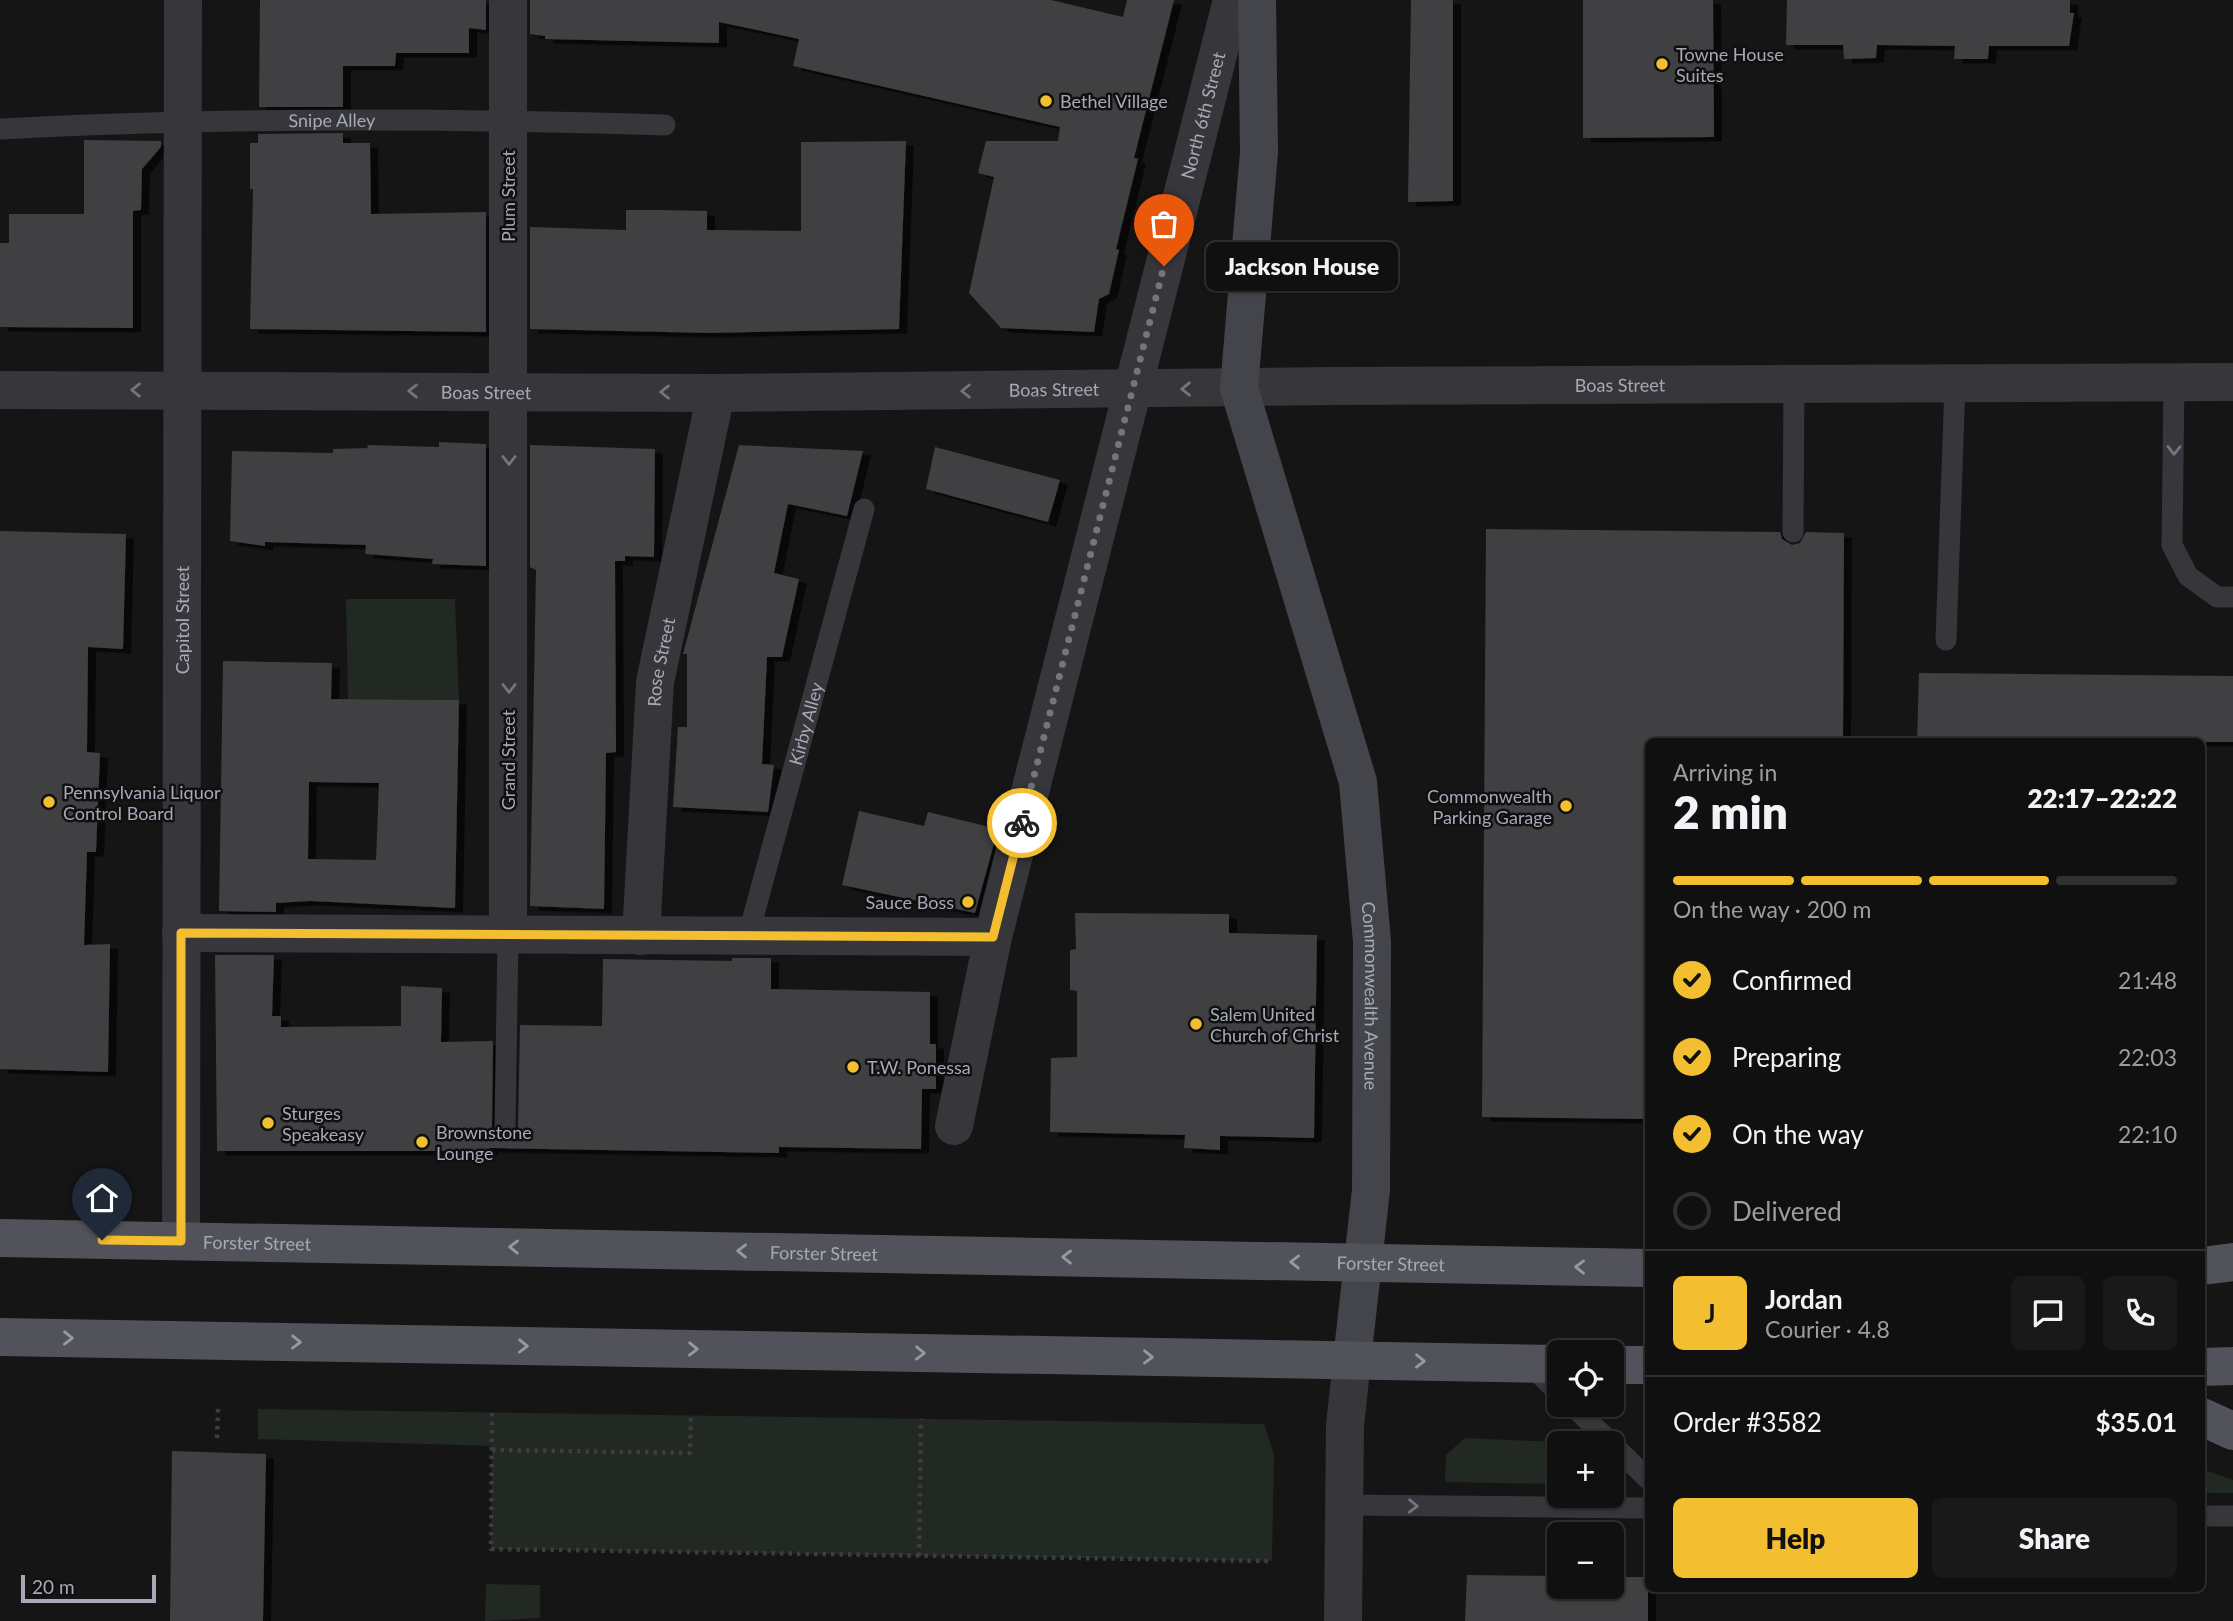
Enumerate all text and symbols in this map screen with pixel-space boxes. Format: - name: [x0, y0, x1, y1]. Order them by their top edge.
- place label: Towne House Suites: [1676, 43, 1784, 86]
- street label: North 6th Street: [1176, 49, 1229, 181]
- marker: Towne House Suites: [1654, 56, 1670, 72]
- place label: Bethel Village: [1060, 90, 1168, 112]
- marker: Bethel Village: [1038, 93, 1054, 109]
- street label: Snipe Alley: [288, 109, 376, 131]
- street label: Plum Street: [497, 150, 519, 242]
- pin: [1134, 194, 1194, 266]
- icon: bag: [1145, 205, 1183, 243]
- callout: Jackson House: [1206, 242, 1398, 290]
- text: Jackson House: [1225, 252, 1379, 280]
- street label: Boas Street: [1575, 374, 1666, 396]
- street label: Boas Street: [1009, 378, 1100, 401]
- street label: Boas Street: [441, 381, 532, 403]
- one-way arrow: [1180, 381, 1191, 397]
- one-way arrow: [131, 382, 141, 398]
- one-way arrow: [960, 383, 971, 399]
- one-way arrow: [407, 384, 418, 399]
- one-way arrow: [659, 384, 670, 400]
- one-way arrow: [2166, 445, 2181, 456]
- one-way arrow: [501, 455, 517, 466]
- street label: Capitol Street: [171, 565, 193, 674]
- street label: Rose Street: [643, 615, 679, 707]
- street label: Kirby Alley: [784, 679, 828, 767]
- one-way arrow: [501, 683, 517, 693]
- street label: Grand Street: [497, 709, 519, 810]
- text: Arriving in: [1673, 758, 1777, 786]
- place label: Pennsylvania Liquor Control Board: [63, 781, 221, 824]
- text: 22:17–22:22: [2027, 782, 2177, 814]
- text: 2 min: [1673, 784, 1788, 839]
- place label: Commonwealth Parking Garage: [1427, 785, 1552, 828]
- courier: [987, 788, 1057, 858]
- marker: Pennsylvania Liquor Control Board: [41, 794, 57, 810]
- marker: Commonwealth Parking Garage: [1558, 798, 1574, 814]
- icon: bike: [1003, 804, 1041, 842]
- place label: Sauce Boss: [866, 891, 954, 913]
- marker: Sauce Boss: [960, 894, 976, 910]
- text: On the way · 200 m: [1673, 895, 1872, 923]
- street label: Commonwealth Avenue: [1358, 901, 1383, 1090]
- icon: check: [1673, 961, 1711, 999]
- text: Confirmed: [1732, 964, 1852, 996]
- text: 21:48: [2118, 966, 2177, 994]
- place label: Salem United Church of Christ: [1210, 1003, 1340, 1046]
- marker: Salem United Church of Christ: [1188, 1016, 1204, 1032]
- icon: check: [1673, 1038, 1711, 1076]
- text: Preparing: [1732, 1041, 1841, 1073]
- text: 22:03: [2118, 1043, 2177, 1071]
- place label: T.W. Ponessa: [867, 1056, 971, 1078]
- marker: T.W. Ponessa: [845, 1059, 861, 1075]
- place label: Sturges Speakeasy: [282, 1102, 365, 1145]
- marker: Sturges Speakeasy: [260, 1115, 276, 1131]
- icon: check: [1673, 1115, 1711, 1153]
- text: On the way: [1732, 1118, 1864, 1150]
- text: 22:10: [2118, 1120, 2177, 1148]
- place label: Brownstone Lounge: [436, 1121, 532, 1164]
- marker: Brownstone Lounge: [414, 1134, 430, 1150]
- pin: [72, 1168, 132, 1240]
- icon: home: [83, 1179, 121, 1217]
- text: Delivered: [1732, 1195, 1842, 1227]
- street label: Forster Street: [203, 1231, 312, 1255]
- one-way arrow: [509, 1239, 519, 1255]
- street label: Forster Street: [770, 1241, 879, 1265]
- one-way arrow: [736, 1244, 747, 1259]
- one-way arrow: [1061, 1250, 1072, 1265]
- street label: Forster Street: [1337, 1251, 1446, 1275]
- one-way arrow: [1289, 1254, 1300, 1269]
- one-way arrow: [1575, 1259, 1585, 1275]
- button: chat: [2011, 1276, 2085, 1350]
- button: phone: [2103, 1276, 2177, 1350]
- text: Jordan: [1765, 1283, 1843, 1315]
- text: J: [1704, 1297, 1716, 1329]
- text: Courier · 4.8: [1765, 1315, 1890, 1343]
- one-way arrow: [63, 1330, 74, 1346]
- one-way arrow: [291, 1334, 301, 1350]
- one-way arrow: [518, 1338, 529, 1353]
- map controls: [1547, 1340, 1624, 1599]
- button: locate: [1547, 1340, 1624, 1417]
- one-way arrow: [688, 1341, 699, 1356]
- one-way arrow: [915, 1345, 926, 1360]
- one-way arrow: [1143, 1349, 1154, 1364]
- one-way arrow: [1416, 1353, 1426, 1369]
- text: Order #3582: [1673, 1406, 1822, 1438]
- text: $35.01: [2095, 1406, 2177, 1438]
- button: +: [1547, 1431, 1624, 1508]
- one-way arrow: [1408, 1498, 1418, 1514]
- button: Help: [1673, 1498, 1918, 1578]
- button: Share: [1932, 1498, 2177, 1578]
- button: −: [1547, 1522, 1624, 1599]
- scale bar: [21, 1572, 156, 1604]
- text: 20 m: [32, 1575, 75, 1598]

